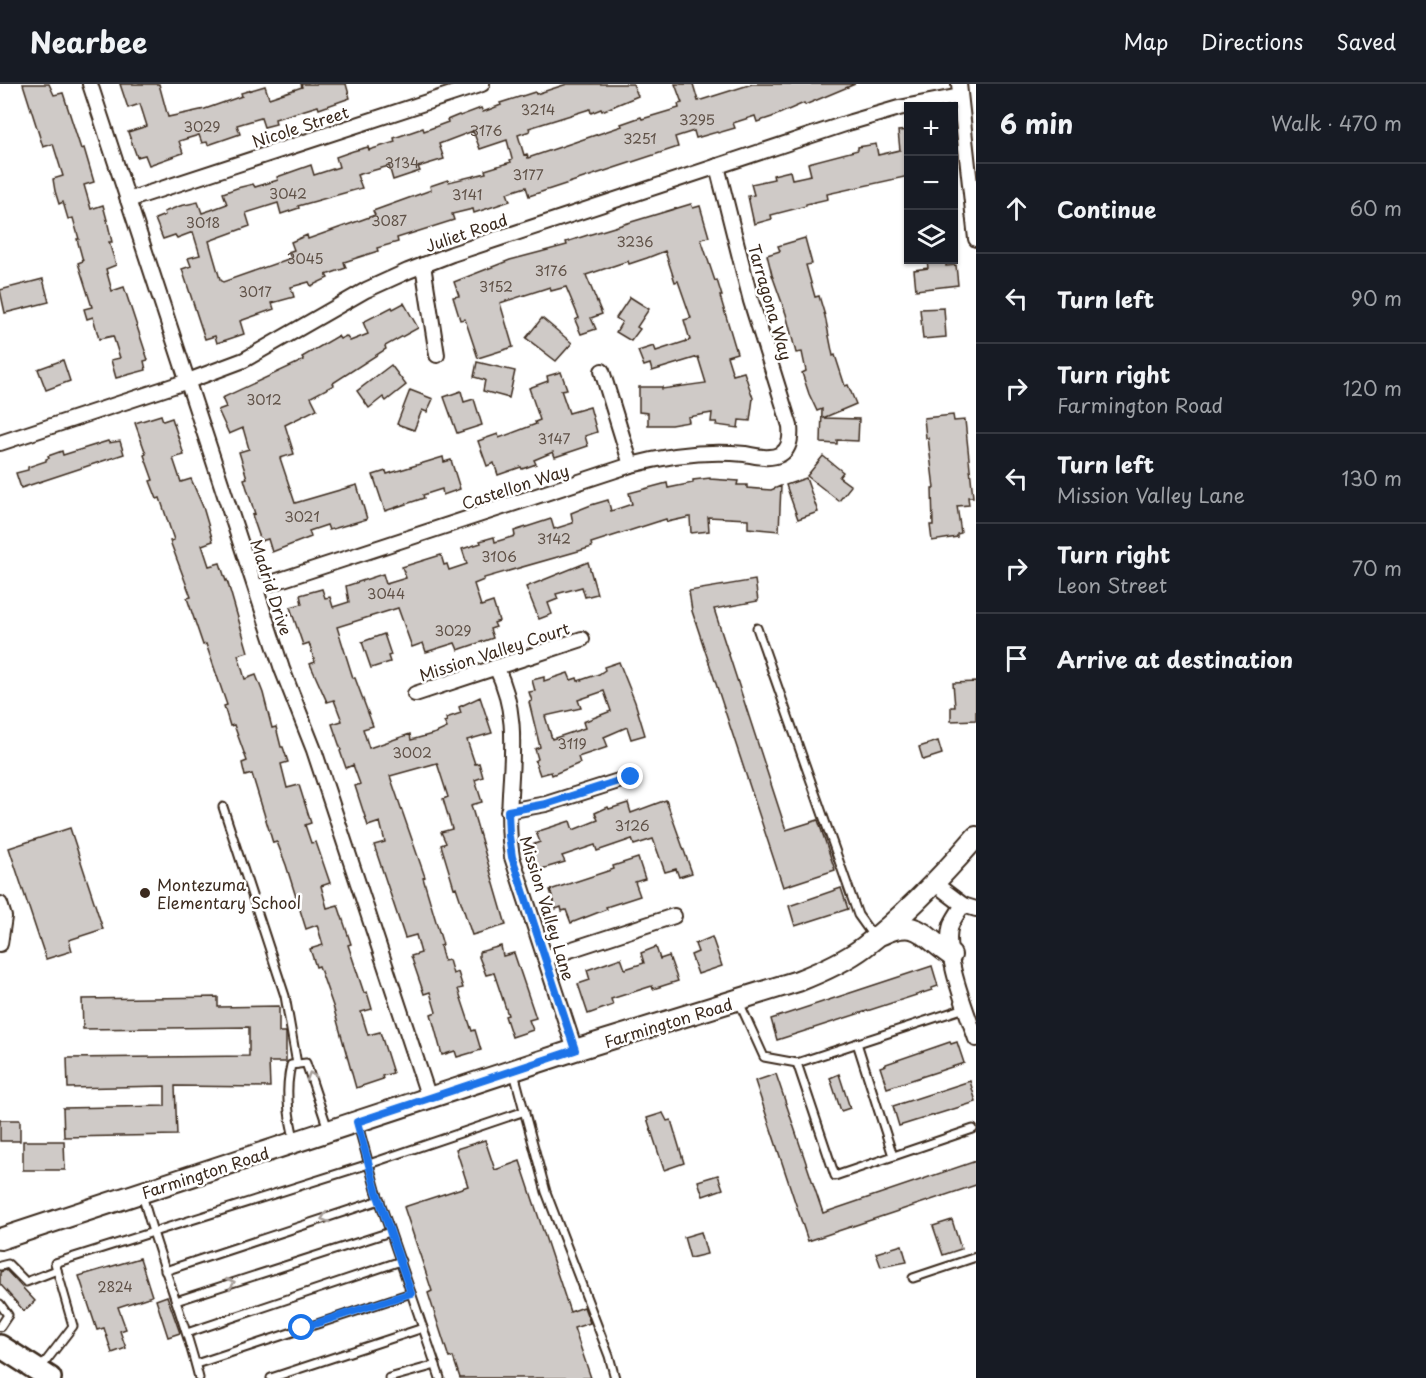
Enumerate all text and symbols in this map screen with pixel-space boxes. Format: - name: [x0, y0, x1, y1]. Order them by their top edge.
- text: Nearbee: [30, 20, 147, 63]
- text: Map: [1123, 25, 1168, 57]
- text: Directions: [1201, 25, 1303, 57]
- text: Saved: [1336, 25, 1396, 57]
- street label: Nicole Street: [249, 99, 352, 153]
- house number: 3214: [521, 99, 555, 120]
- map controls: [904, 102, 958, 264]
- button: +: [904, 102, 958, 156]
- text: 6 min: [1000, 104, 1073, 143]
- text: Walk · 470 m: [1271, 108, 1402, 138]
- house number: 3295: [679, 109, 715, 130]
- house number: 3029: [183, 116, 221, 137]
- house number: 3176: [470, 120, 502, 141]
- house number: 3251: [623, 128, 657, 149]
- house number: 3134: [385, 152, 419, 173]
- button: −: [904, 156, 958, 210]
- house number: 3177: [512, 164, 544, 185]
- house number: 3042: [269, 183, 307, 204]
- house number: 3141: [452, 184, 482, 205]
- icon: ahead: [1000, 192, 1033, 225]
- text: Continue: [1057, 192, 1156, 225]
- text: 60 m: [1350, 193, 1402, 223]
- street label: Juliet Road: [422, 207, 510, 257]
- house number: 3087: [371, 210, 407, 231]
- button: layers: [904, 210, 958, 264]
- house number: 3018: [186, 212, 220, 233]
- house number: 3236: [617, 231, 653, 252]
- street label: Tarragona Way: [743, 241, 799, 363]
- house number: 3045: [286, 248, 324, 269]
- house number: 3176: [535, 260, 567, 281]
- house number: 3152: [479, 276, 513, 297]
- house number: 3017: [238, 281, 272, 302]
- icon: left: [1000, 282, 1033, 315]
- text: Turn left: [1057, 282, 1154, 315]
- text: 90 m: [1351, 283, 1402, 313]
- text: Turn right: [1057, 357, 1170, 390]
- icon: right: [1000, 372, 1033, 405]
- text: 120 m: [1343, 373, 1402, 403]
- house number: 3012: [246, 389, 282, 410]
- text: Farmington Road: [1057, 390, 1223, 420]
- house number: 3147: [538, 428, 570, 449]
- text: Turn left: [1057, 447, 1154, 480]
- street label: Castellon Way: [458, 457, 572, 515]
- icon: left: [1000, 462, 1033, 495]
- text: 130 m: [1342, 463, 1402, 493]
- text: Mission Valley Lane: [1057, 480, 1245, 510]
- house number: 3021: [284, 506, 320, 527]
- house number: 3142: [537, 528, 571, 549]
- street label: Madrid Drive: [245, 536, 299, 638]
- text: Turn right: [1057, 537, 1170, 570]
- house number: 3106: [481, 546, 517, 567]
- icon: right: [1000, 552, 1033, 585]
- text: 70 m: [1352, 553, 1402, 583]
- text: Leon Street: [1057, 570, 1167, 600]
- house number: 3044: [367, 583, 405, 604]
- street label: Mission Valley Court: [416, 615, 573, 687]
- house number: 3029: [434, 620, 472, 641]
- icon: arrive: [1000, 642, 1033, 675]
- text: Arrive at destination: [1057, 642, 1293, 675]
- house number: 3119: [557, 733, 587, 754]
- house number: 3002: [392, 742, 432, 763]
- route end: [617, 763, 643, 789]
- house number: 3126: [614, 815, 650, 836]
- street label: Mission Valley Lane: [515, 833, 581, 983]
- place label: Montezuma Elementary School: [157, 872, 301, 914]
- marker: Montezuma Elementary School: [138, 886, 152, 900]
- street label: Farmington Road: [601, 991, 735, 1053]
- one-way arrow: [305, 1071, 318, 1082]
- street label: Farmington Road: [138, 1140, 272, 1204]
- one-way arrow: [320, 1211, 331, 1224]
- house number: 2824: [97, 1276, 133, 1297]
- one-way arrow: [225, 1278, 236, 1290]
- route start: [288, 1314, 314, 1340]

